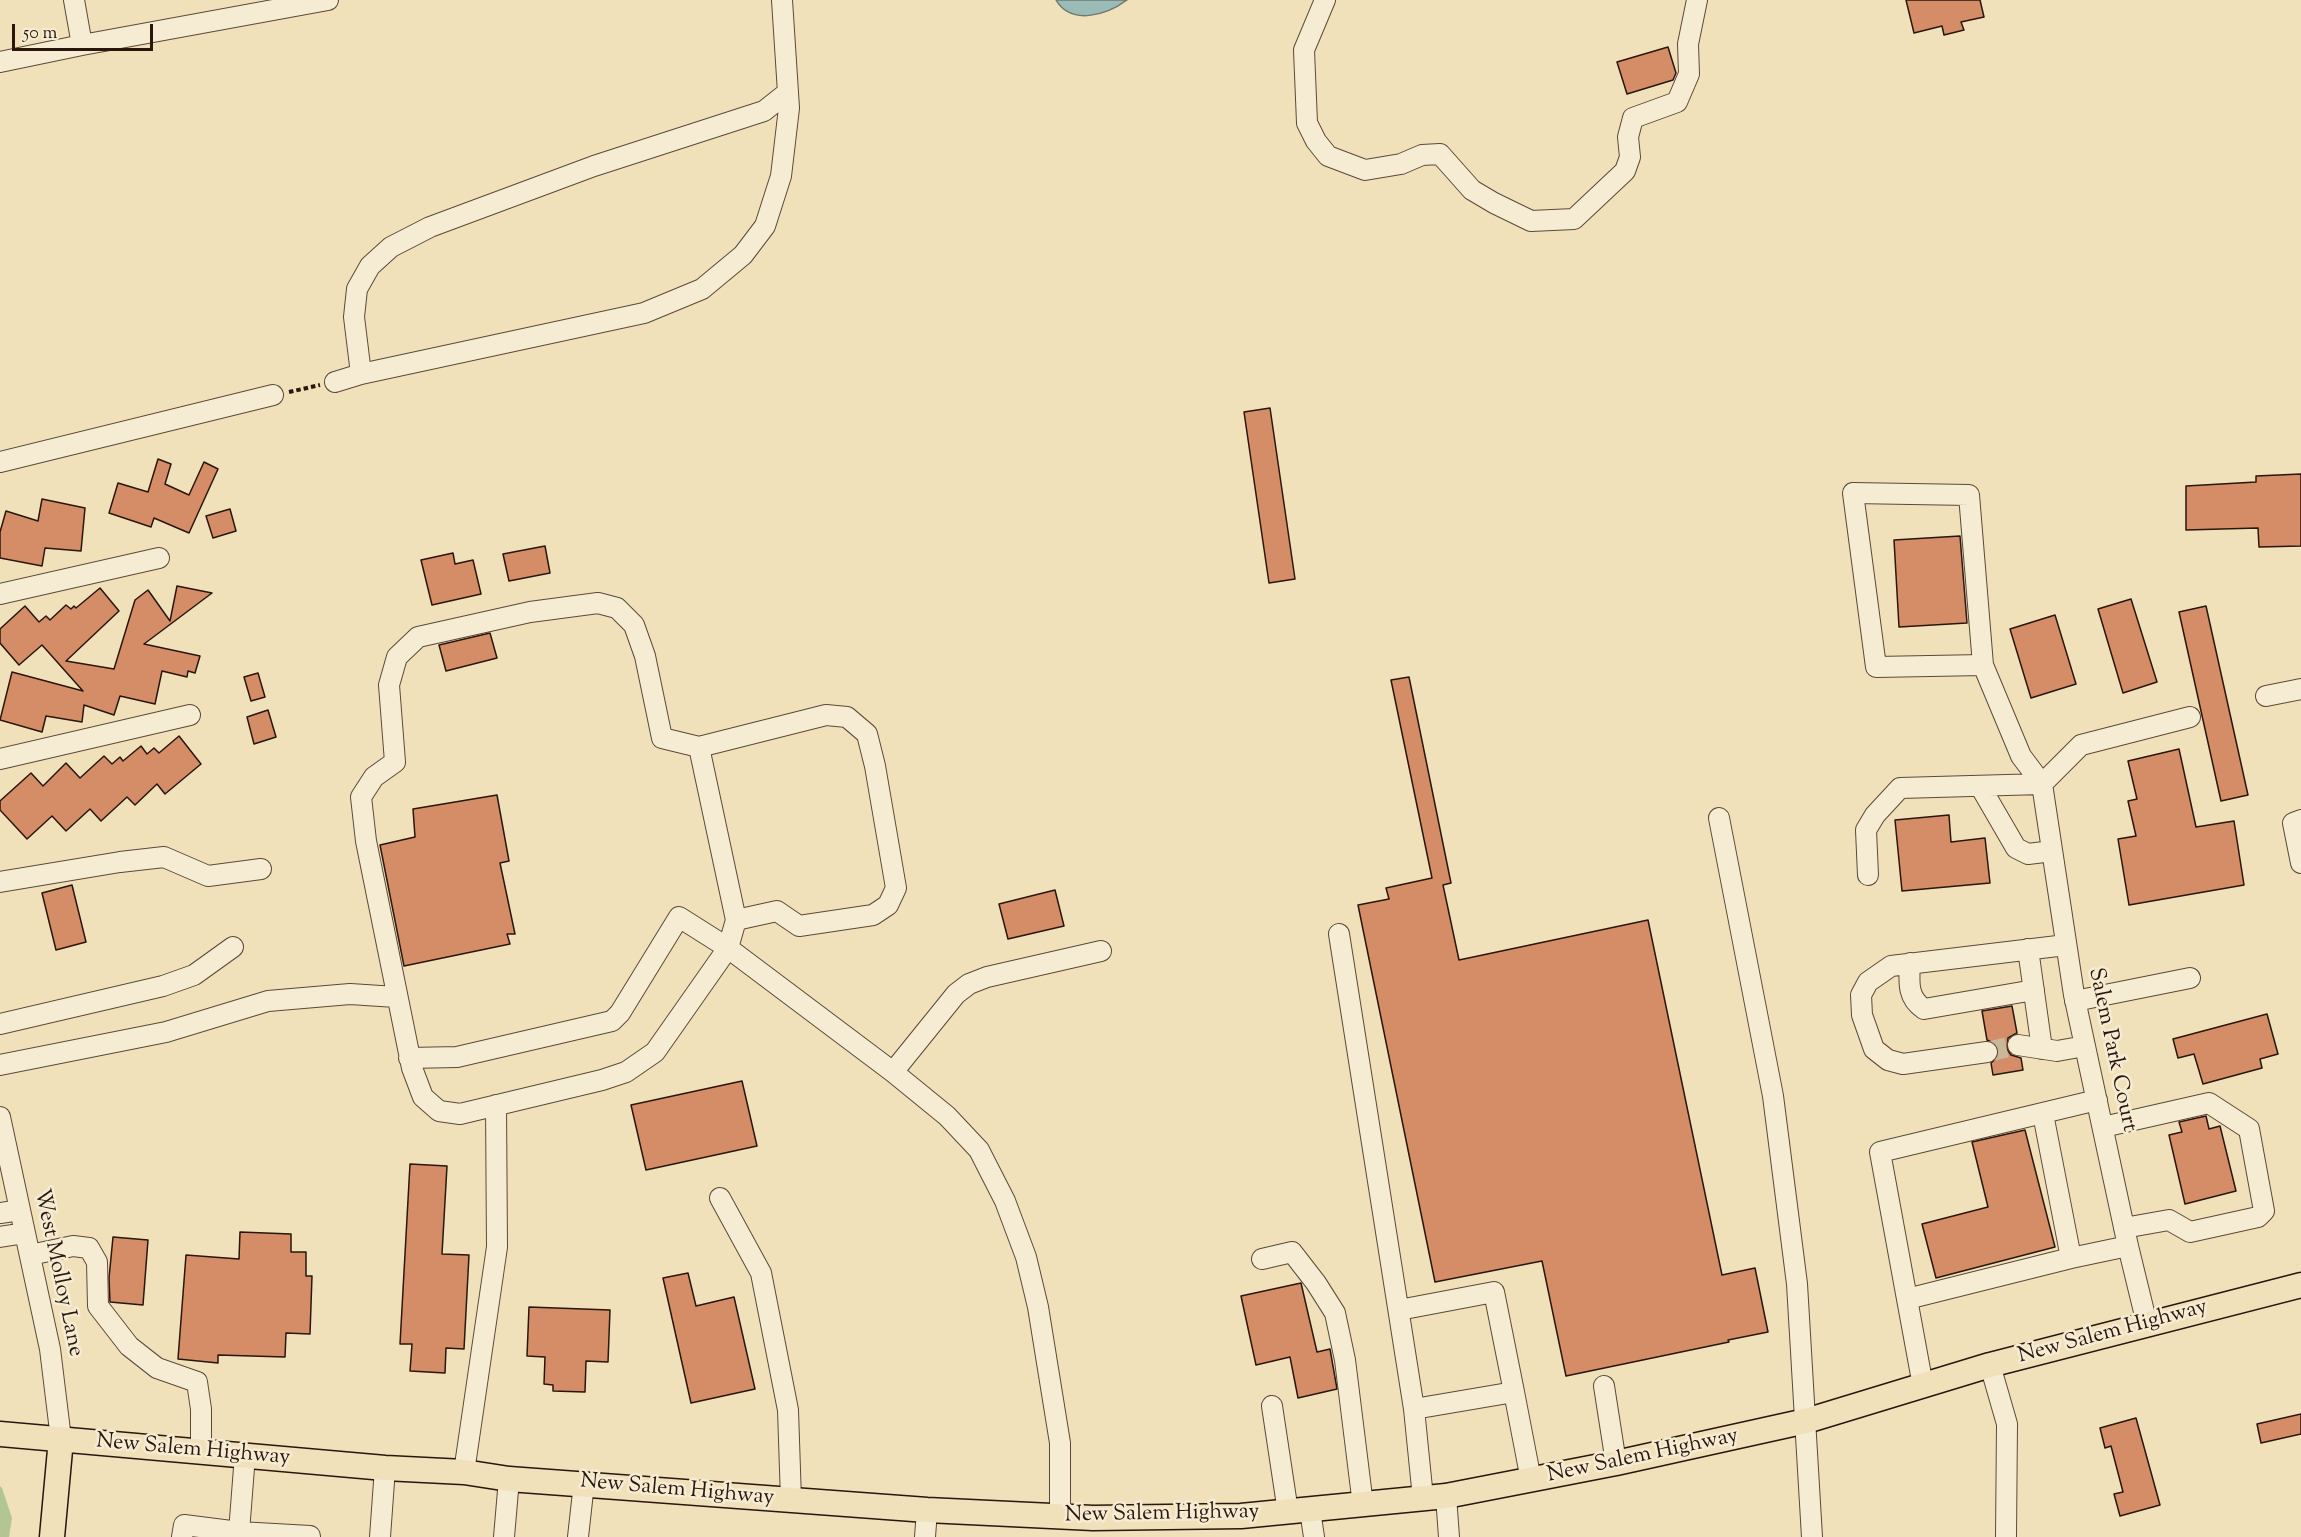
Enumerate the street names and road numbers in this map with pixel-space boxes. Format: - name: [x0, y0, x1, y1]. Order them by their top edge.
- street label: Salem Park Court: [2081, 966, 2141, 1134]
- street label: West Molloy Lane: [26, 1187, 88, 1359]
- street label: New Salem Highway: [2015, 1295, 2211, 1371]
- street label: New Salem Highway: [1545, 1424, 1741, 1490]
- street label: New Salem Highway: [95, 1429, 291, 1473]
- street label: New Salem Highway: [579, 1469, 775, 1513]
- street label: New Salem Highway: [1064, 1500, 1260, 1530]

